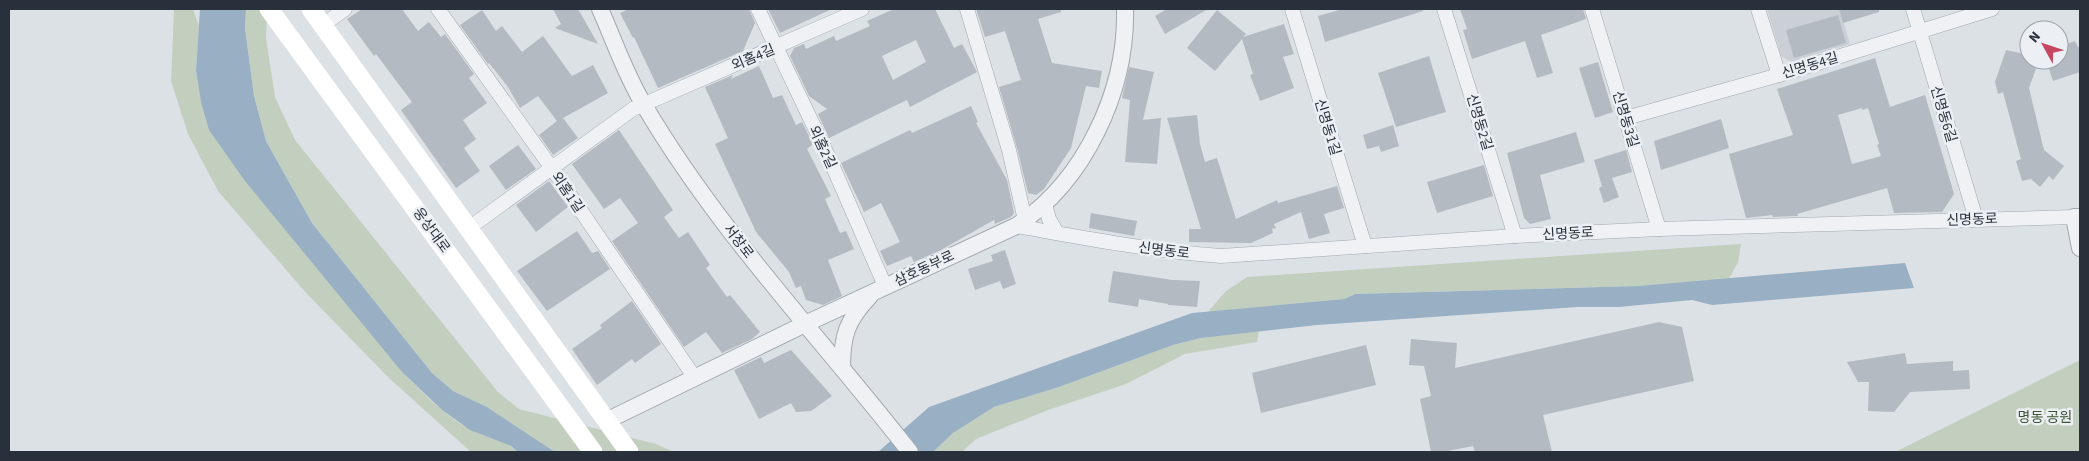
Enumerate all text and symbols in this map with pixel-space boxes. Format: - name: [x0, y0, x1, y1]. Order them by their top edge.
- north arrow: [2019, 20, 2069, 70]
- text: N: [2024, 27, 2045, 47]
- street label: 외홈4길: [728, 40, 778, 76]
- street label: 신명동4길: [1779, 48, 1841, 84]
- street label: 신명동6길: [1925, 83, 1961, 145]
- street label: 신명동3길: [1607, 88, 1643, 150]
- street label: 신명동2길: [1461, 91, 1497, 153]
- street label: 신명동1길: [1309, 96, 1345, 158]
- street label: 외홈2길: [803, 123, 841, 172]
- street label: 외홈1길: [546, 168, 588, 217]
- street label: 웅상대로: [408, 204, 454, 257]
- street label: 신명동로: [1946, 209, 1998, 231]
- street label: 서창로: [718, 220, 758, 263]
- street label: 신명동로: [1542, 223, 1594, 245]
- street label: 신명동로: [1137, 238, 1191, 264]
- street label: 삼호동부로: [891, 246, 958, 292]
- park label: 명동 공원: [2018, 408, 2072, 428]

